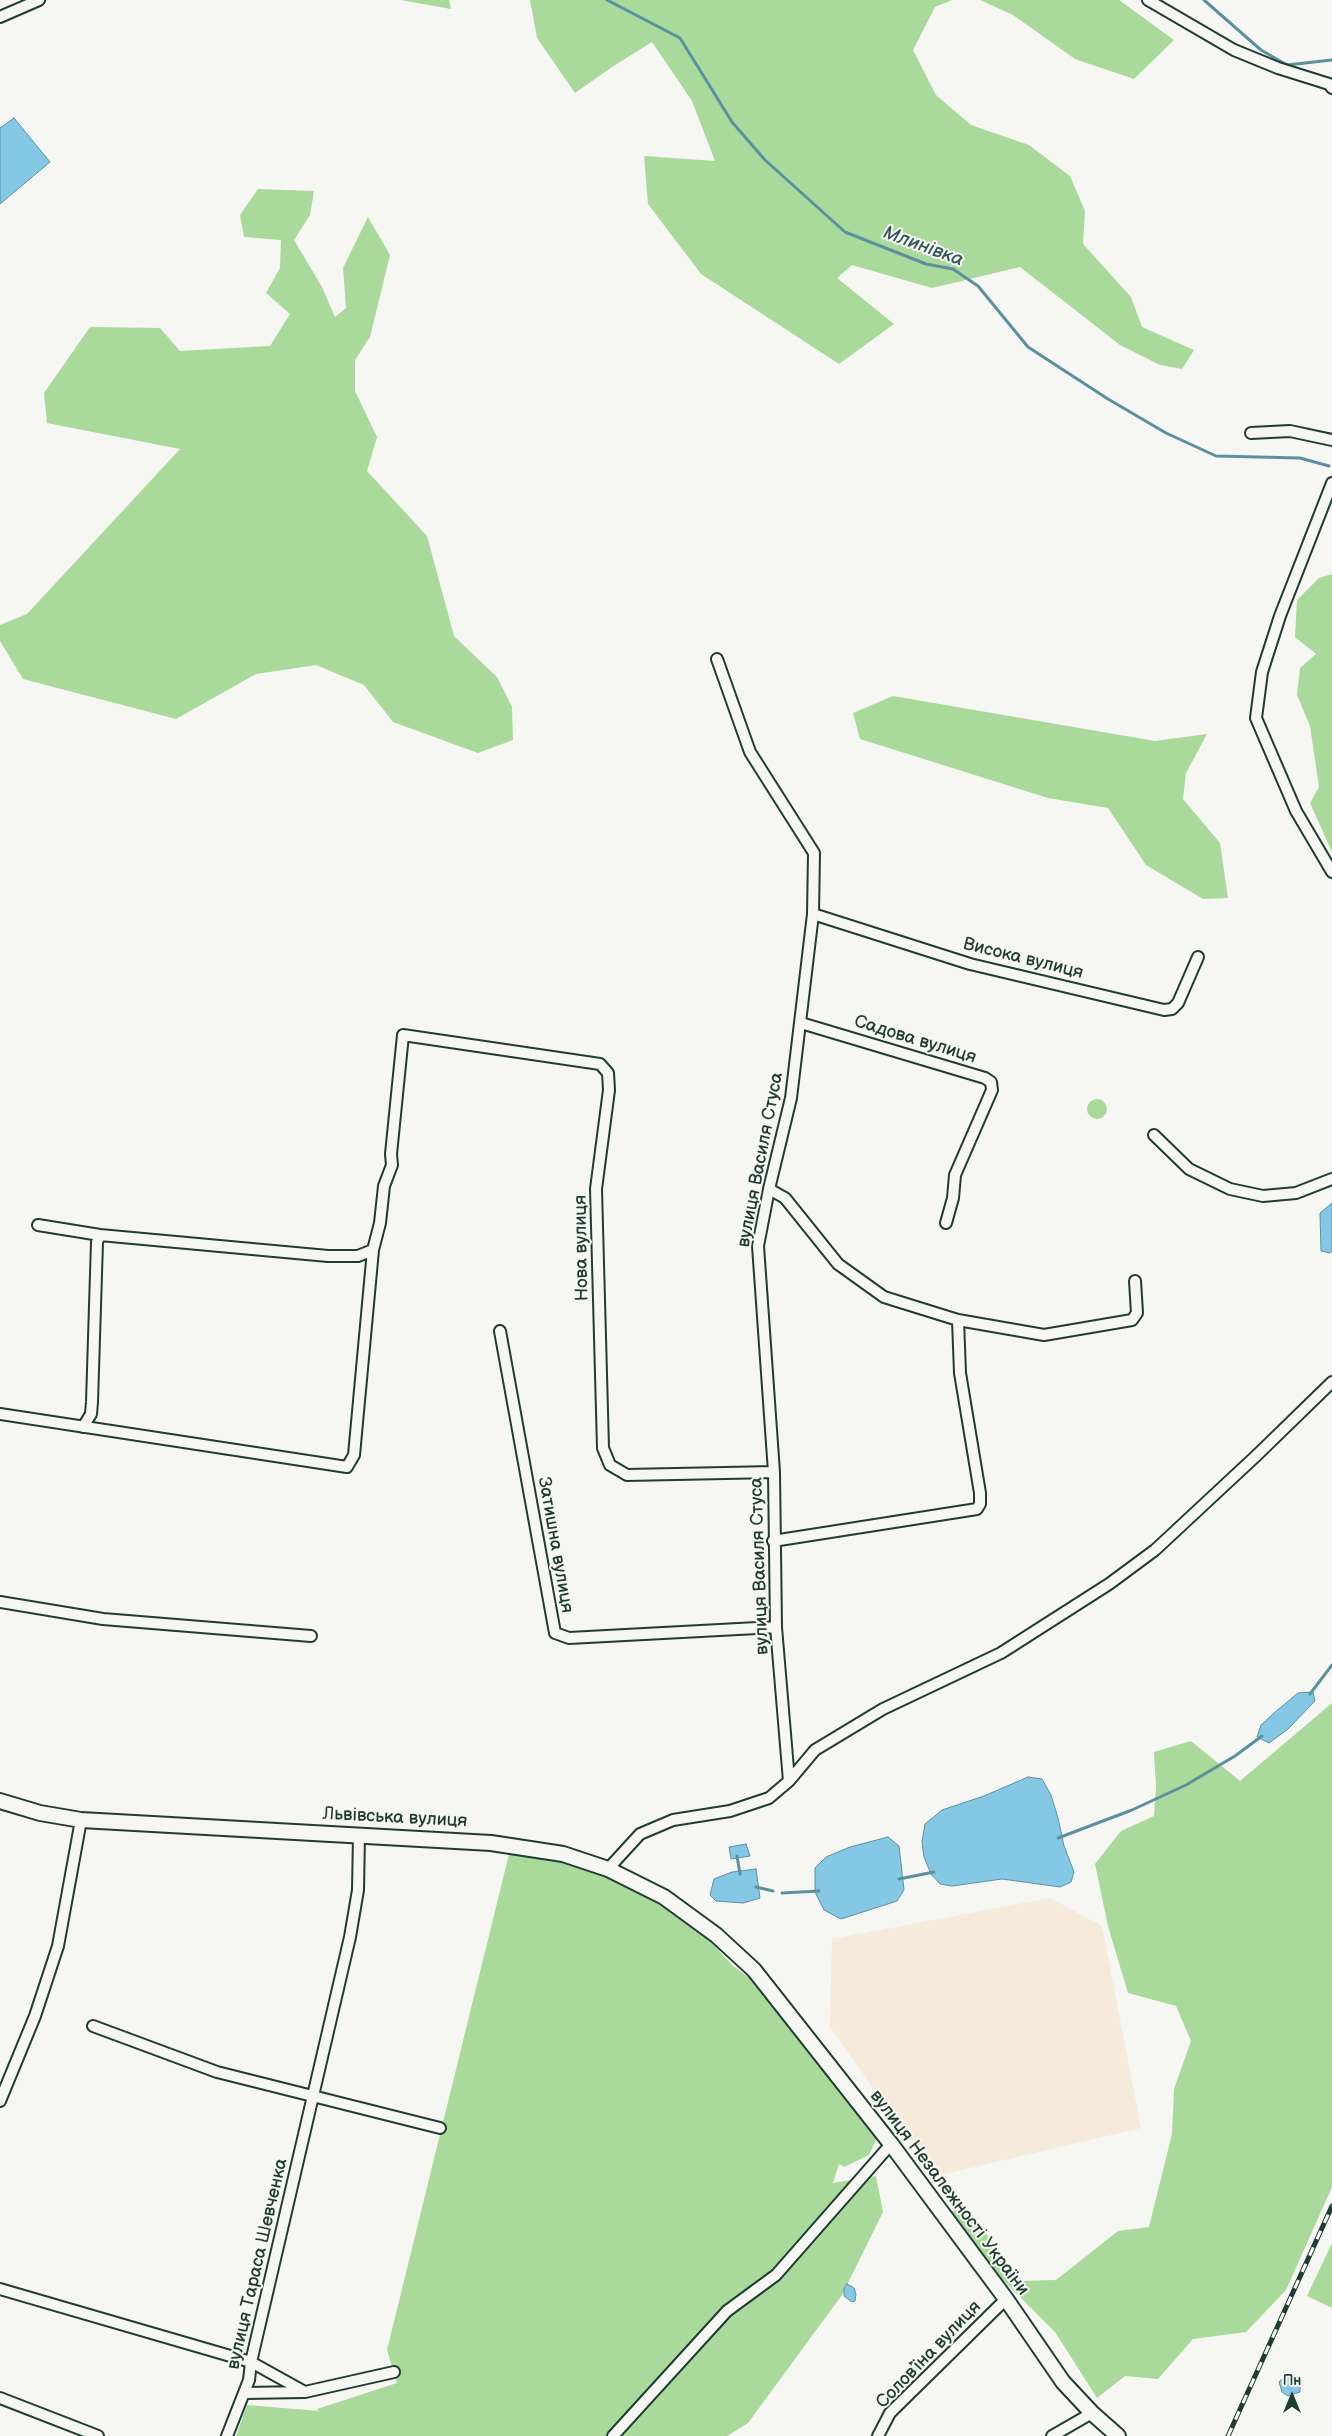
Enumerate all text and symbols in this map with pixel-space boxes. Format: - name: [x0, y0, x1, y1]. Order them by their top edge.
- water label: Млинівка: [880, 222, 966, 272]
- street label: Висока вулиця: [961, 934, 1085, 984]
- street label: Садова вулиця: [851, 1011, 979, 1069]
- street label: вулиця Василя Стуса: [733, 1071, 789, 1249]
- street label: Нова вулиця: [570, 1195, 594, 1301]
- street label: Затишна вулиця: [532, 1475, 578, 1615]
- street label: вулиця Василя Стуса: [746, 1477, 774, 1655]
- street label: Львівська вулиця: [322, 1803, 468, 1833]
- street label: вулиця Незалежності України: [865, 2086, 1033, 2300]
- street label: вулиця Тараса Шевченка: [223, 2156, 293, 2372]
- street label: Соловʼїна вулиця: [872, 2297, 986, 2413]
- north arrow: [1267, 2371, 1317, 2421]
- text: Пн: [1283, 2372, 1301, 2389]

